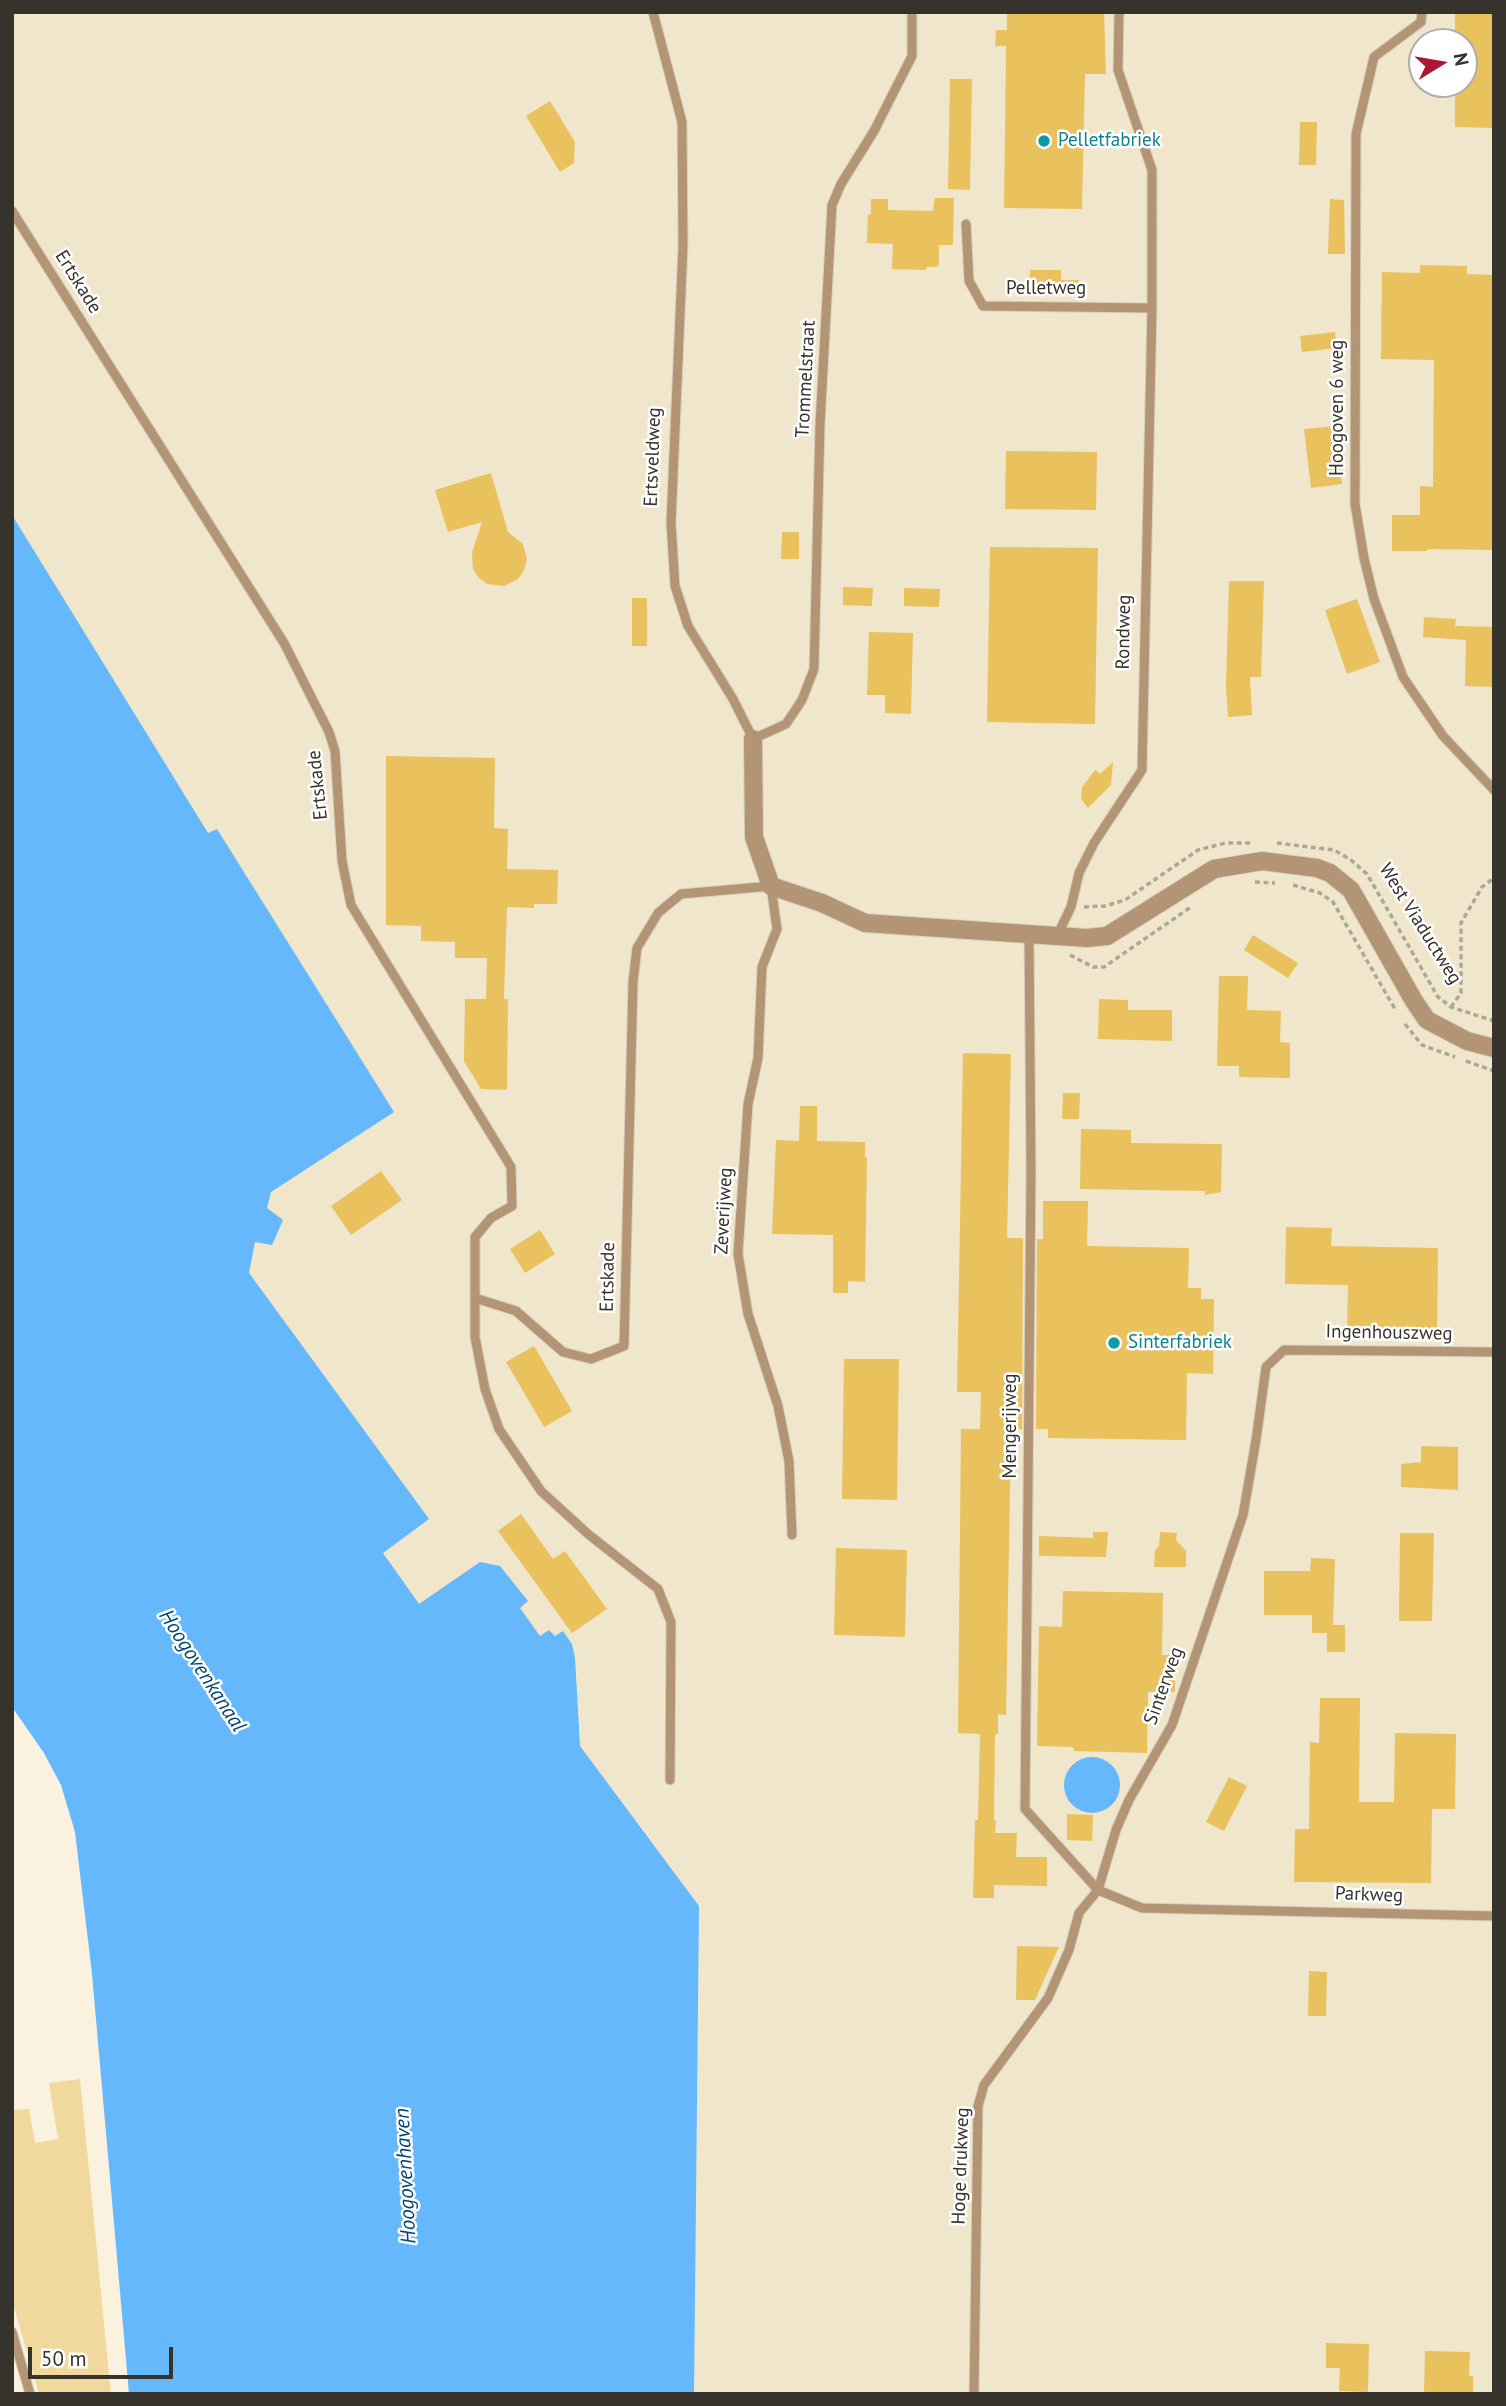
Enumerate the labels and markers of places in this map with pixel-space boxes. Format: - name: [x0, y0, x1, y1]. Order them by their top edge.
- place label: Pelletfabriek: [1058, 130, 1161, 152]
- marker: Pelletfabriek: [1036, 133, 1052, 149]
- place label: Sinterfabriek: [1128, 1332, 1232, 1354]
- marker: Sinterfabriek: [1106, 1335, 1122, 1351]

